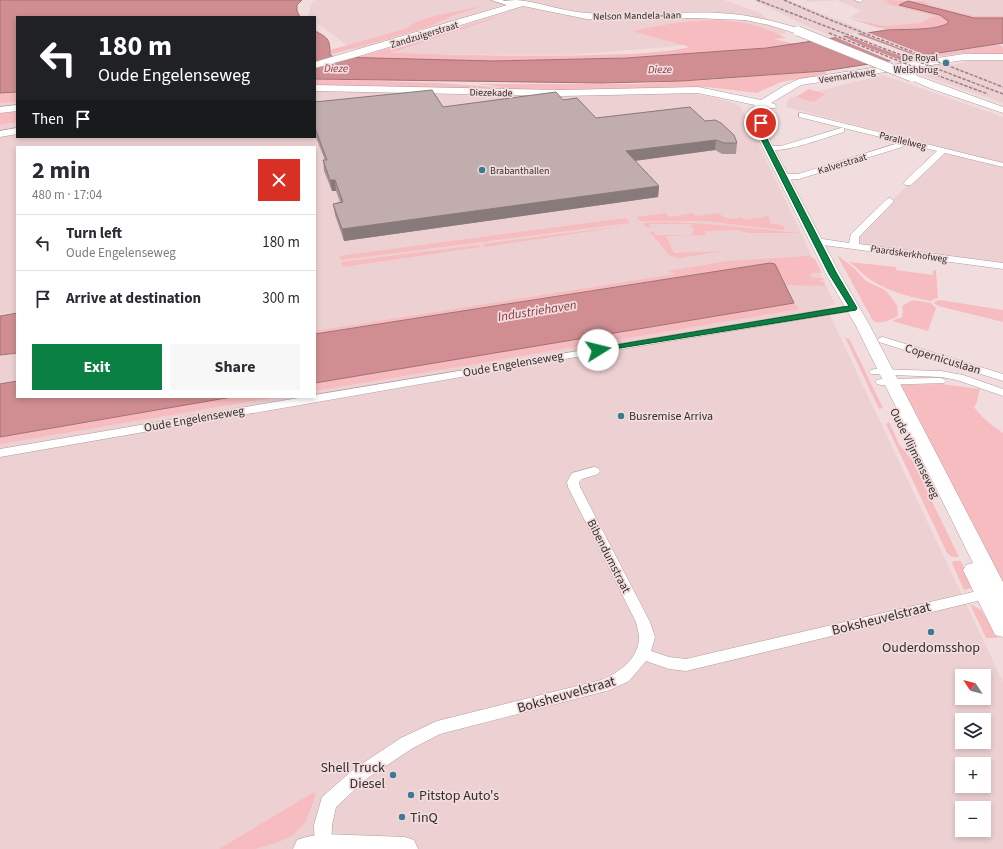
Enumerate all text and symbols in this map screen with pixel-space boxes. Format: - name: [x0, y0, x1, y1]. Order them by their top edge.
- street label: Nelson Mandela-laan: [593, 8, 681, 24]
- street label: Zandzuigerstraat: [389, 18, 461, 52]
- text: 180 m: [98, 26, 172, 66]
- icon: left: [32, 32, 84, 84]
- place label: De Royal Welshbrug: [894, 51, 938, 77]
- marker: De Royal Welshbrug: [941, 58, 951, 68]
- water label: Dieze: [324, 61, 348, 76]
- water label: Dieze: [648, 62, 672, 77]
- text: Oude Engelenseweg: [98, 63, 250, 88]
- street label: Veemarktweg: [818, 65, 876, 87]
- street label: Diezekade: [469, 86, 513, 100]
- pin: [744, 106, 778, 140]
- icon: arrive: [72, 108, 94, 130]
- text: Then: [32, 109, 64, 130]
- icon: arrive: [750, 112, 772, 134]
- street label: Parallelweg: [878, 128, 928, 154]
- street label: Kalverstraat: [816, 150, 869, 178]
- text: 2 min: [32, 153, 90, 188]
- button: close: [258, 159, 300, 201]
- place label: Brabanthallen: [490, 164, 549, 178]
- marker: Brabanthallen: [477, 165, 487, 175]
- text: 480 m · 17:04: [32, 186, 102, 204]
- text: Turn left: [66, 223, 122, 244]
- icon: left: [32, 232, 54, 254]
- text: 180 m: [262, 232, 300, 253]
- street label: Paardskerkhofweg: [870, 242, 948, 266]
- text: Oude Engelenseweg: [66, 244, 176, 262]
- icon: arrive: [32, 288, 54, 310]
- text: Arrive at destination: [66, 288, 201, 309]
- text: 300 m: [262, 288, 300, 309]
- water label: Industriehaven: [496, 296, 578, 326]
- position arrow: [577, 329, 619, 371]
- street label: Copernicuslaan: [903, 340, 983, 379]
- button: Exit: [32, 344, 162, 390]
- button: Share: [170, 344, 300, 390]
- street label: Oude Engelenseweg: [462, 347, 564, 382]
- street label: Oude Engelenseweg: [143, 402, 245, 437]
- street label: Oude Vlijmenseweg: [885, 405, 944, 501]
- place label: Busremise Arriva: [629, 408, 713, 425]
- marker: Busremise Arriva: [616, 411, 626, 421]
- street label: Bibendumstraat: [583, 516, 635, 596]
- street label: Boksheuvelstraat: [830, 597, 933, 641]
- marker: Ouderdomsshop: [926, 627, 936, 637]
- place label: Ouderdomsshop: [882, 638, 980, 658]
- north arrow: [955, 669, 991, 705]
- map controls: [955, 669, 991, 837]
- street label: Boksheuvelstraat: [515, 671, 618, 719]
- button: layers: [955, 713, 991, 749]
- button: +: [955, 757, 991, 793]
- place label: Shell Truck Diesel: [320, 758, 385, 794]
- marker: Shell Truck Diesel: [388, 770, 398, 780]
- place label: Pitstop Auto's: [419, 786, 499, 806]
- marker: Pitstop Auto's: [406, 790, 416, 800]
- button: −: [955, 801, 991, 837]
- place label: TinQ: [410, 808, 438, 828]
- marker: TinQ: [397, 812, 407, 822]

